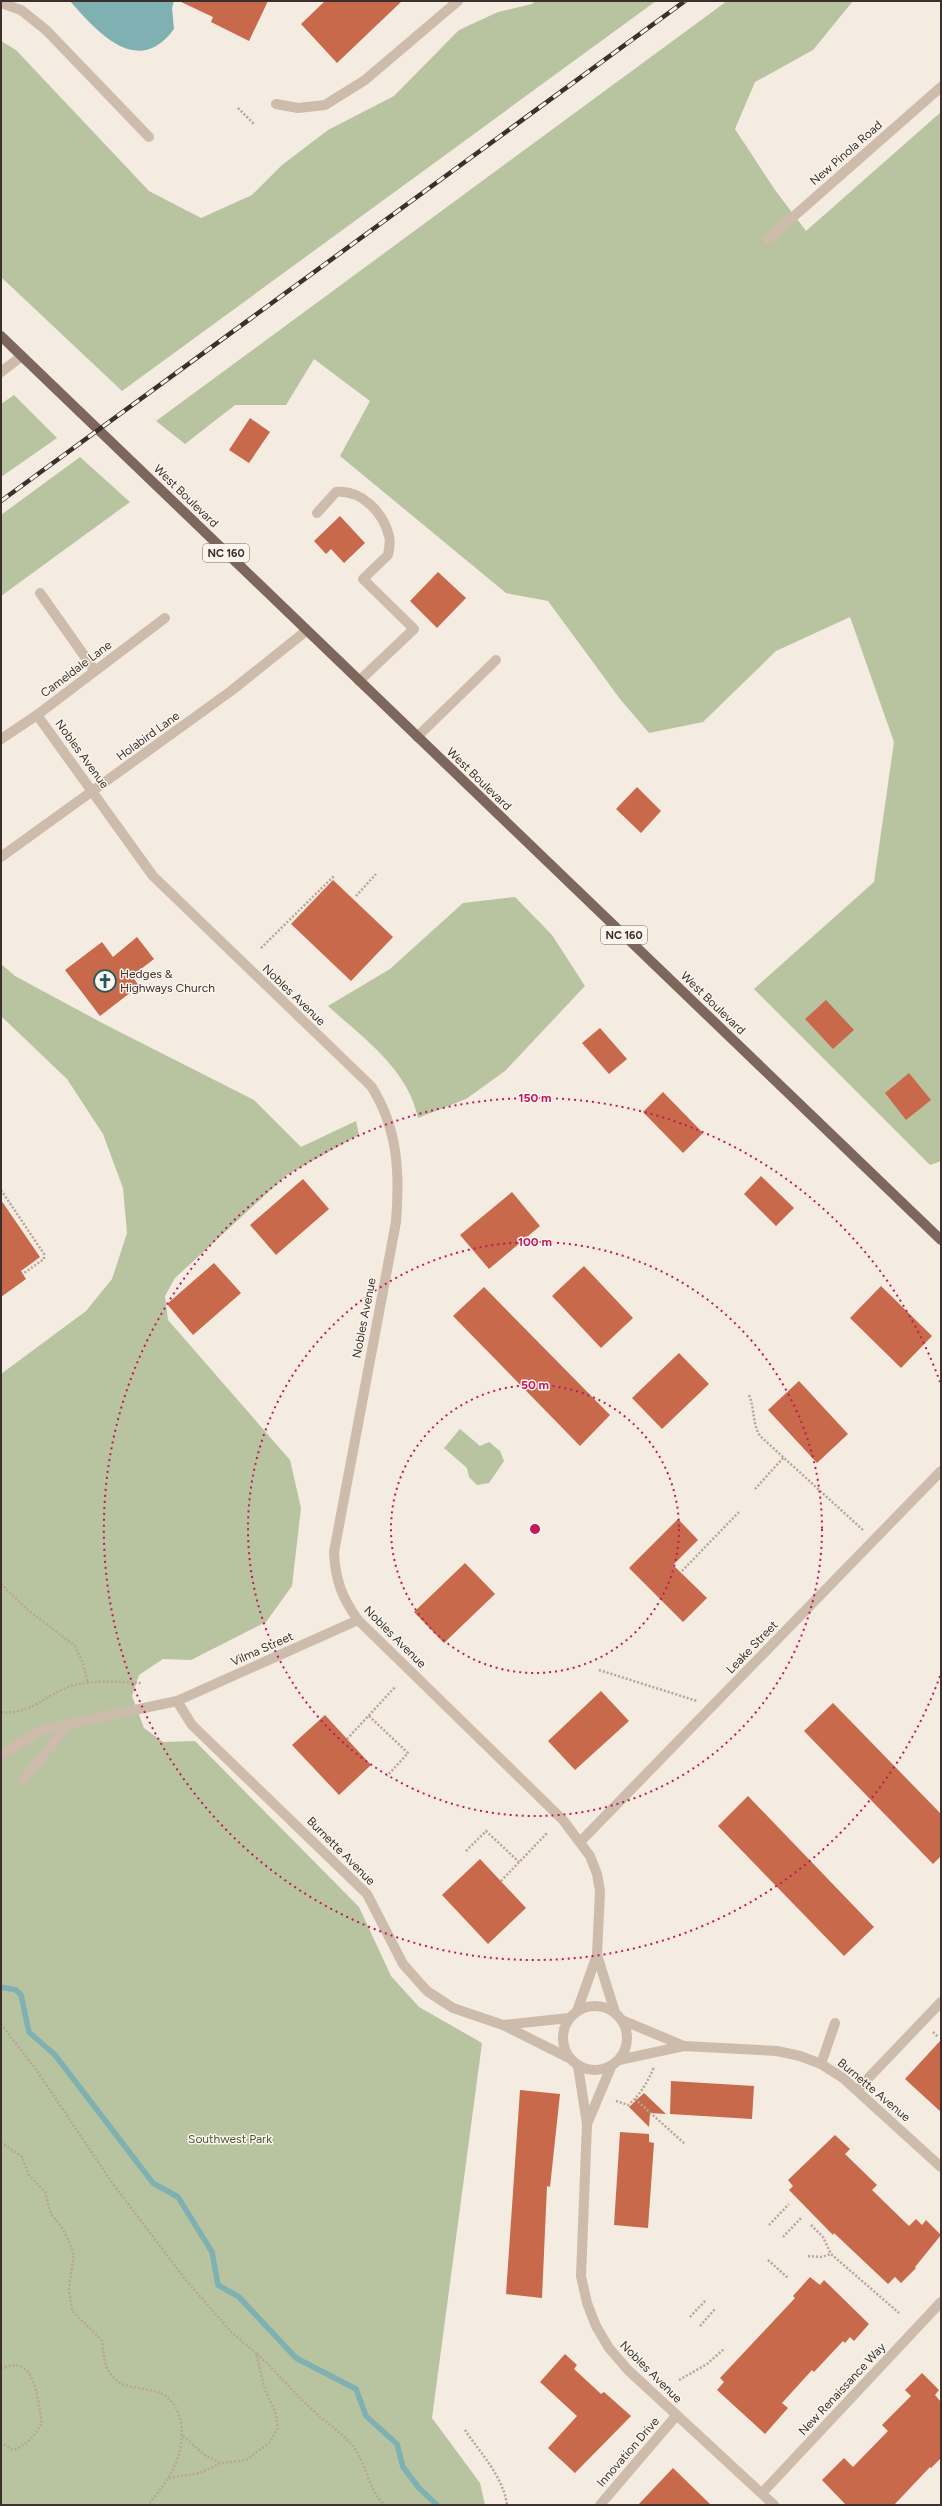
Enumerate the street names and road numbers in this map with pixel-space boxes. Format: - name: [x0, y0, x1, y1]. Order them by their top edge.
- street label: New Pinola Road: [807, 118, 885, 188]
- street label: West Boulevard: [151, 462, 221, 530]
- road number: NC 160: [203, 544, 249, 562]
- street label: Cameldale Lane: [38, 638, 115, 700]
- street label: Holabird Lane: [114, 708, 182, 763]
- street label: Nobles Avenue: [52, 717, 112, 791]
- street label: West Boulevard: [444, 745, 514, 813]
- road number: NC 160: [601, 926, 647, 944]
- street label: Nobles Avenue: [260, 962, 329, 1029]
- street label: West Boulevard: [678, 969, 748, 1037]
- street label: Nobles Avenue: [349, 1276, 379, 1359]
- street label: Nobles Avenue: [361, 1603, 429, 1671]
- street label: Leake Street: [723, 1617, 781, 1676]
- street label: Vilma Street: [229, 1629, 296, 1669]
- street label: Burnette Avenue: [304, 1814, 378, 1888]
- street label: Burnette Avenue: [835, 2056, 913, 2125]
- street label: Nobles Avenue: [617, 2338, 685, 2406]
- street label: New Renaissance Way: [796, 2339, 889, 2438]
- street label: Innovation Drive: [594, 2414, 662, 2490]

